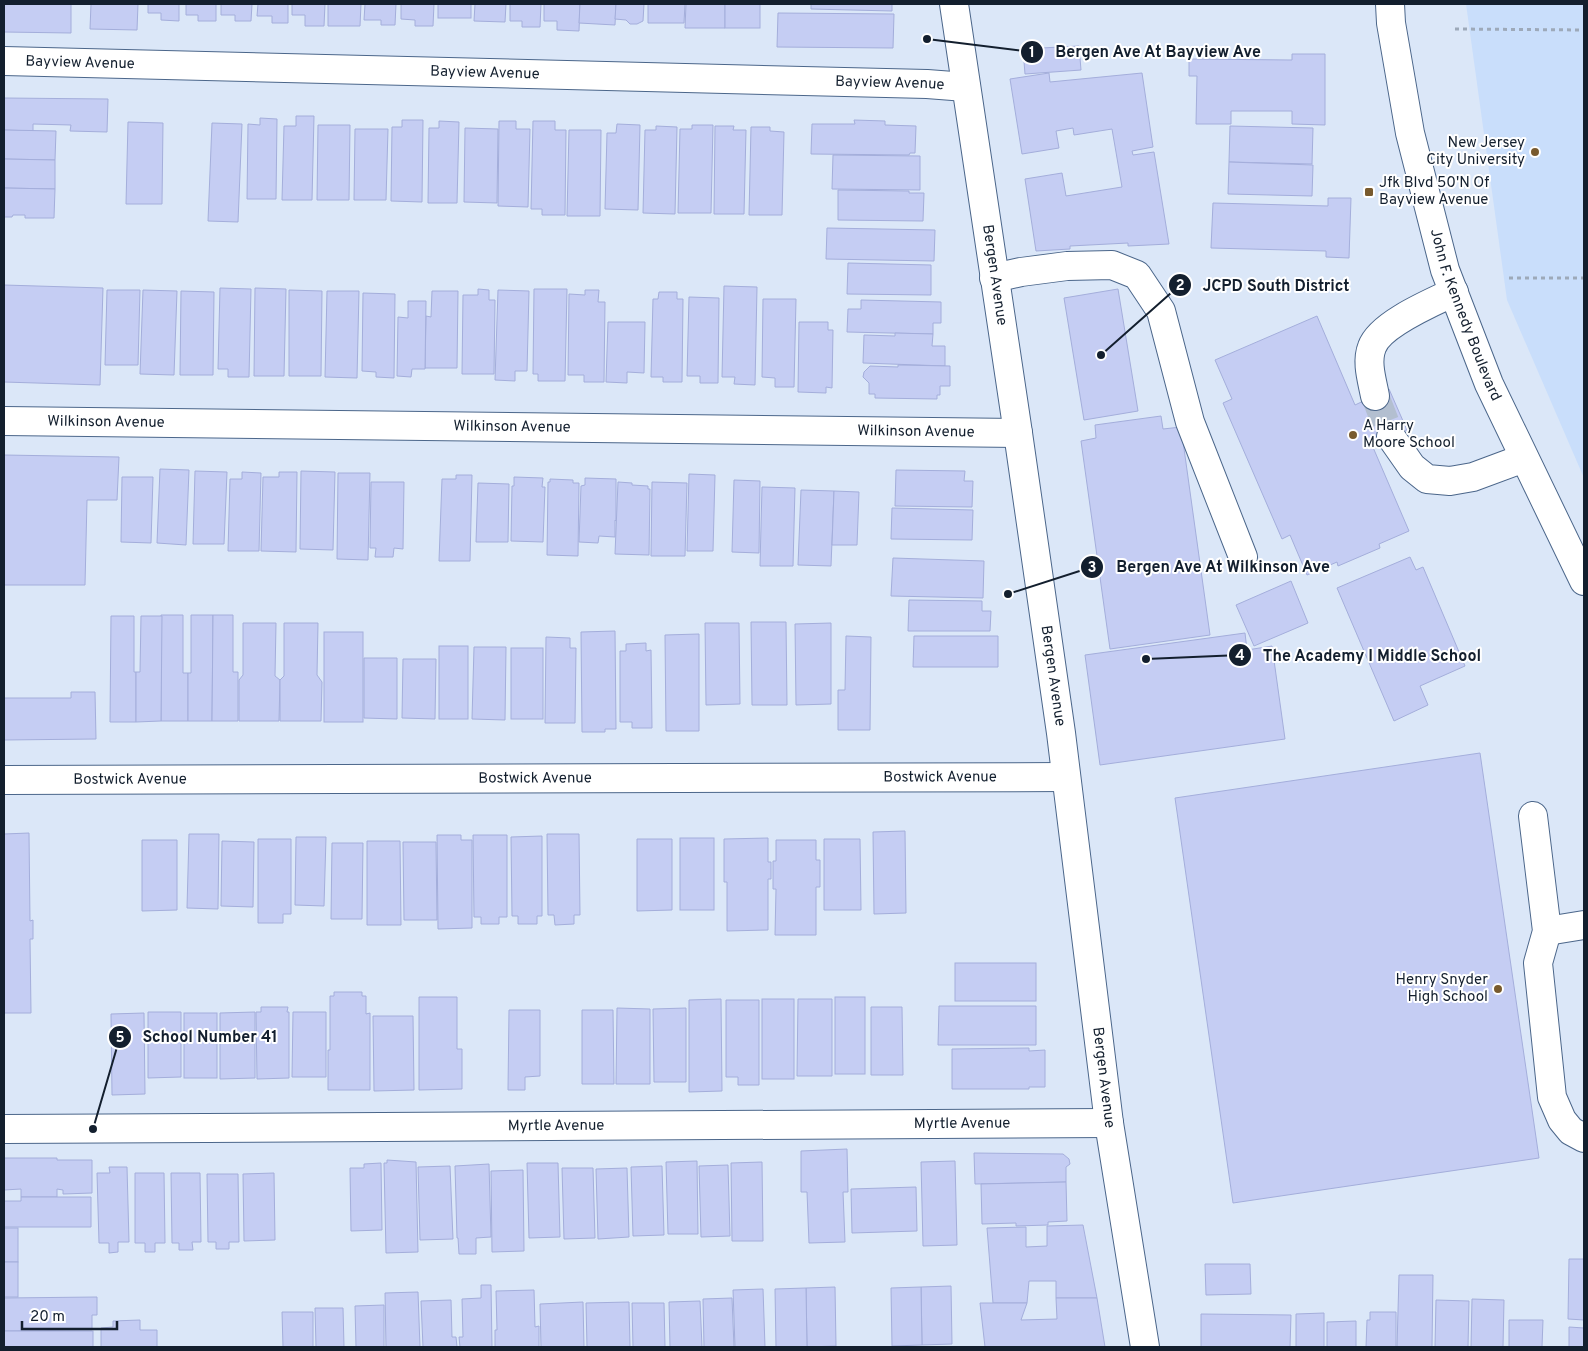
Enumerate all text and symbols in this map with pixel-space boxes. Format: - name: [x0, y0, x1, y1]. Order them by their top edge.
- callout: Bergen Ave At Bayview Ave: [1019, 36, 1272, 67]
- text: Bergen Ave At Bayview Ave: [1055, 43, 1261, 63]
- text: 1: [1029, 44, 1035, 63]
- street label: Bayview Avenue: [25, 52, 135, 74]
- street label: Bayview Avenue: [430, 62, 540, 84]
- street label: Bayview Avenue: [835, 72, 945, 95]
- place label: New Jersey City University: [1426, 134, 1525, 170]
- marker: New Jersey City University: [1529, 146, 1541, 158]
- place label: Jfk Blvd 50'N Of Bayview Avenue: [1379, 174, 1489, 210]
- marker: Jfk Blvd 50'N Of Bayview Avenue: [1363, 186, 1375, 198]
- street label: Bergen Avenue: [978, 223, 1011, 327]
- street label: John F. Kennedy Boulevard: [1425, 227, 1505, 404]
- callout: JCPD South District: [1168, 270, 1360, 301]
- text: 2: [1175, 277, 1185, 296]
- text: JCPD South District: [1202, 277, 1350, 297]
- street label: Wilkinson Avenue: [47, 412, 165, 432]
- street label: Wilkinson Avenue: [453, 417, 571, 437]
- place label: A Harry Moore School: [1363, 417, 1455, 453]
- street label: Wilkinson Avenue: [857, 422, 975, 442]
- marker: A Harry Moore School: [1347, 429, 1359, 441]
- callout: Bergen Ave At Wilkinson Ave: [1080, 551, 1341, 582]
- text: Bergen Ave At Wilkinson Ave: [1116, 558, 1330, 578]
- text: 3: [1088, 559, 1097, 578]
- street label: Bergen Avenue: [1036, 624, 1069, 728]
- callout: The Academy I Middle School: [1227, 640, 1491, 671]
- text: 4: [1235, 647, 1245, 666]
- text: The Academy I Middle School: [1263, 647, 1481, 667]
- street label: Bostwick Avenue: [883, 768, 997, 787]
- street label: Bostwick Avenue: [478, 769, 592, 788]
- street label: Bostwick Avenue: [73, 770, 187, 789]
- place label: Henry Snyder High School: [1395, 971, 1488, 1007]
- marker: Henry Snyder High School: [1492, 983, 1504, 995]
- callout: School Number 41: [107, 1021, 288, 1052]
- street label: Bergen Avenue: [1088, 1026, 1119, 1130]
- text: School Number 41: [142, 1028, 278, 1048]
- text: 5: [115, 1029, 125, 1048]
- street label: Myrtle Avenue: [914, 1114, 1010, 1134]
- street label: Myrtle Avenue: [508, 1116, 604, 1136]
- scale bar: [22, 1298, 118, 1330]
- text: 20 m: [30, 1308, 65, 1327]

